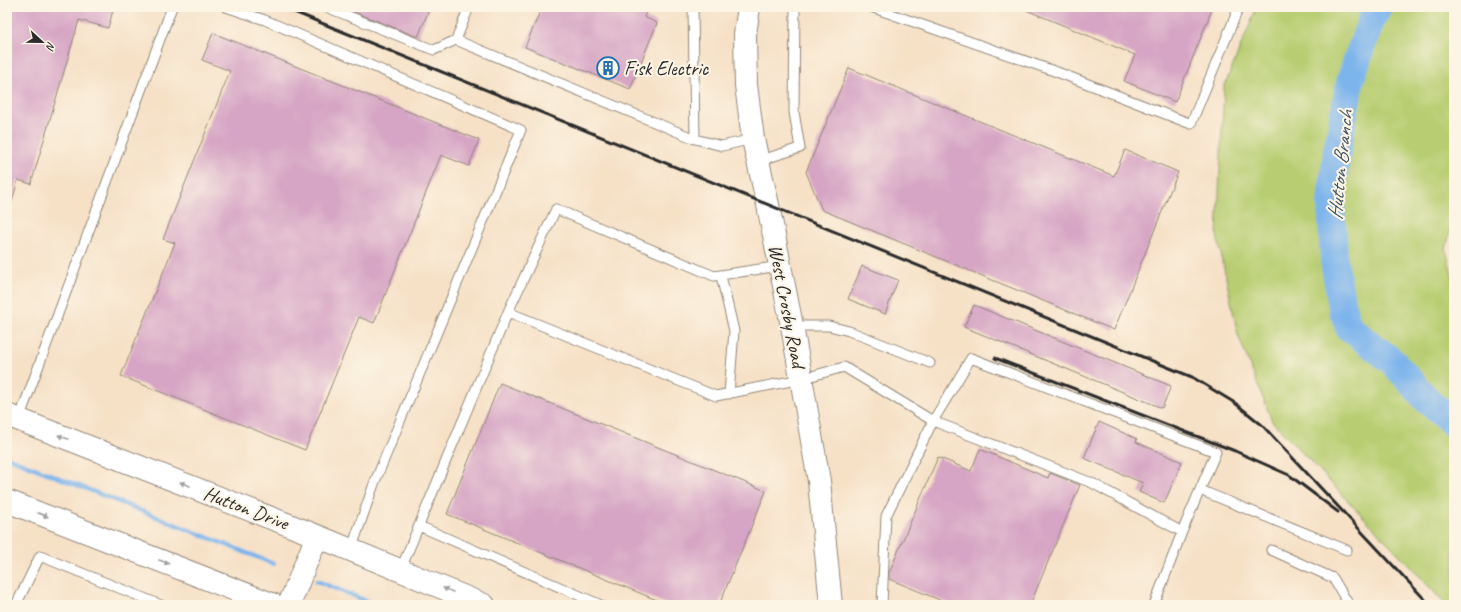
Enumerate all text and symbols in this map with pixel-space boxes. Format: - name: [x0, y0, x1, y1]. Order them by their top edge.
- north arrow: [22, 22, 62, 62]
- text: N: [43, 40, 59, 54]
- building icon: Fisk Electric: [595, 55, 621, 81]
- place label: Fisk Electric: [624, 56, 709, 81]
- water label: Hutton Branch: [1321, 107, 1359, 221]
- street label: West Crosby Road: [763, 242, 812, 373]
- one-way arrow: [57, 433, 69, 439]
- street label: Hutton Drive: [200, 480, 293, 536]
- one-way arrow: [178, 481, 190, 487]
- one-way arrow: [38, 512, 50, 518]
- one-way arrow: [159, 560, 171, 566]
- one-way arrow: [442, 587, 454, 594]

